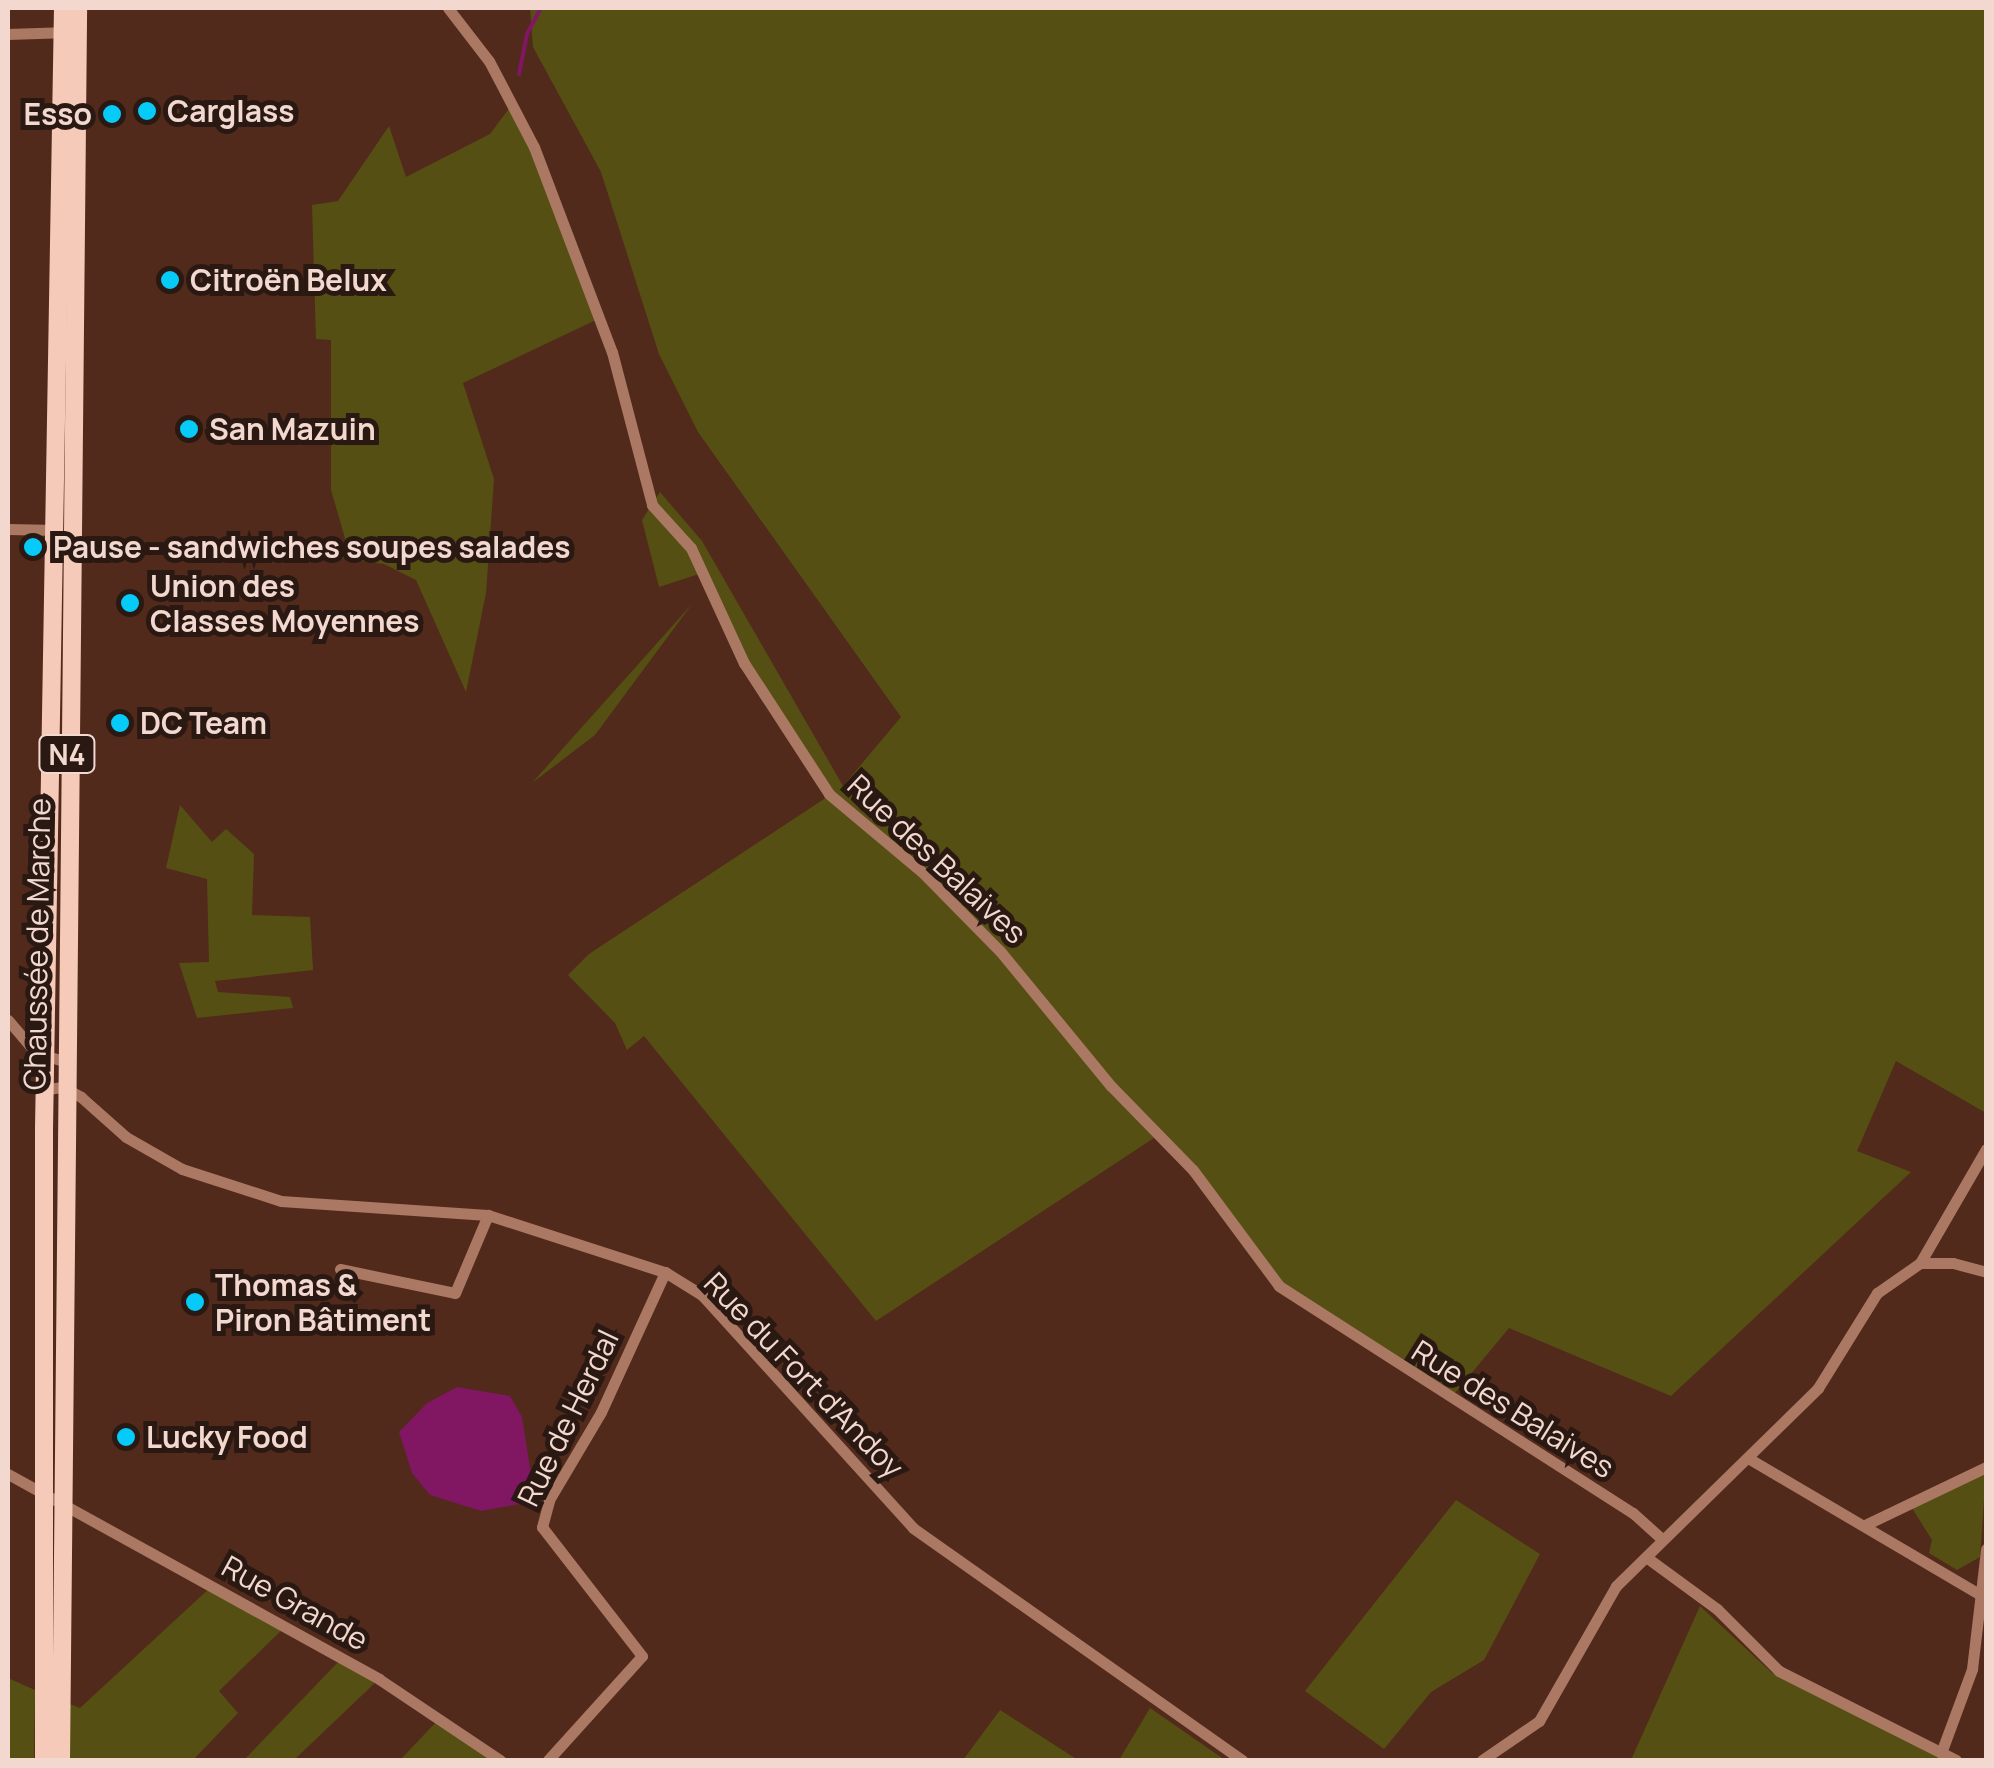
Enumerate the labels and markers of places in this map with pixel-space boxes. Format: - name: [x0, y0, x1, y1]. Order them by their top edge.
- place label: Carglass: [167, 93, 294, 129]
- place label: Esso: [23, 96, 92, 132]
- marker: Carglass: [136, 100, 158, 122]
- marker: Esso: [101, 103, 123, 125]
- place label: Citroën Belux: [190, 262, 387, 298]
- marker: Citroën Belux: [159, 269, 181, 291]
- place label: San Mazuin: [209, 411, 376, 447]
- marker: San Mazuin: [178, 418, 200, 440]
- place label: Pause - sandwiches soupes salades: [53, 529, 570, 565]
- marker: Pause - sandwiches soupes salades: [22, 536, 44, 558]
- place label: Union des Classes Moyennes: [150, 568, 420, 638]
- marker: Union des Classes Moyennes: [119, 592, 141, 614]
- place label: DC Team: [140, 705, 267, 741]
- marker: DC Team: [109, 712, 131, 734]
- place label: Thomas & Piron Bâtiment: [215, 1267, 431, 1338]
- marker: Thomas & Piron Bâtiment: [184, 1291, 206, 1313]
- place label: Lucky Food: [146, 1419, 308, 1455]
- marker: Lucky Food: [115, 1426, 137, 1448]

